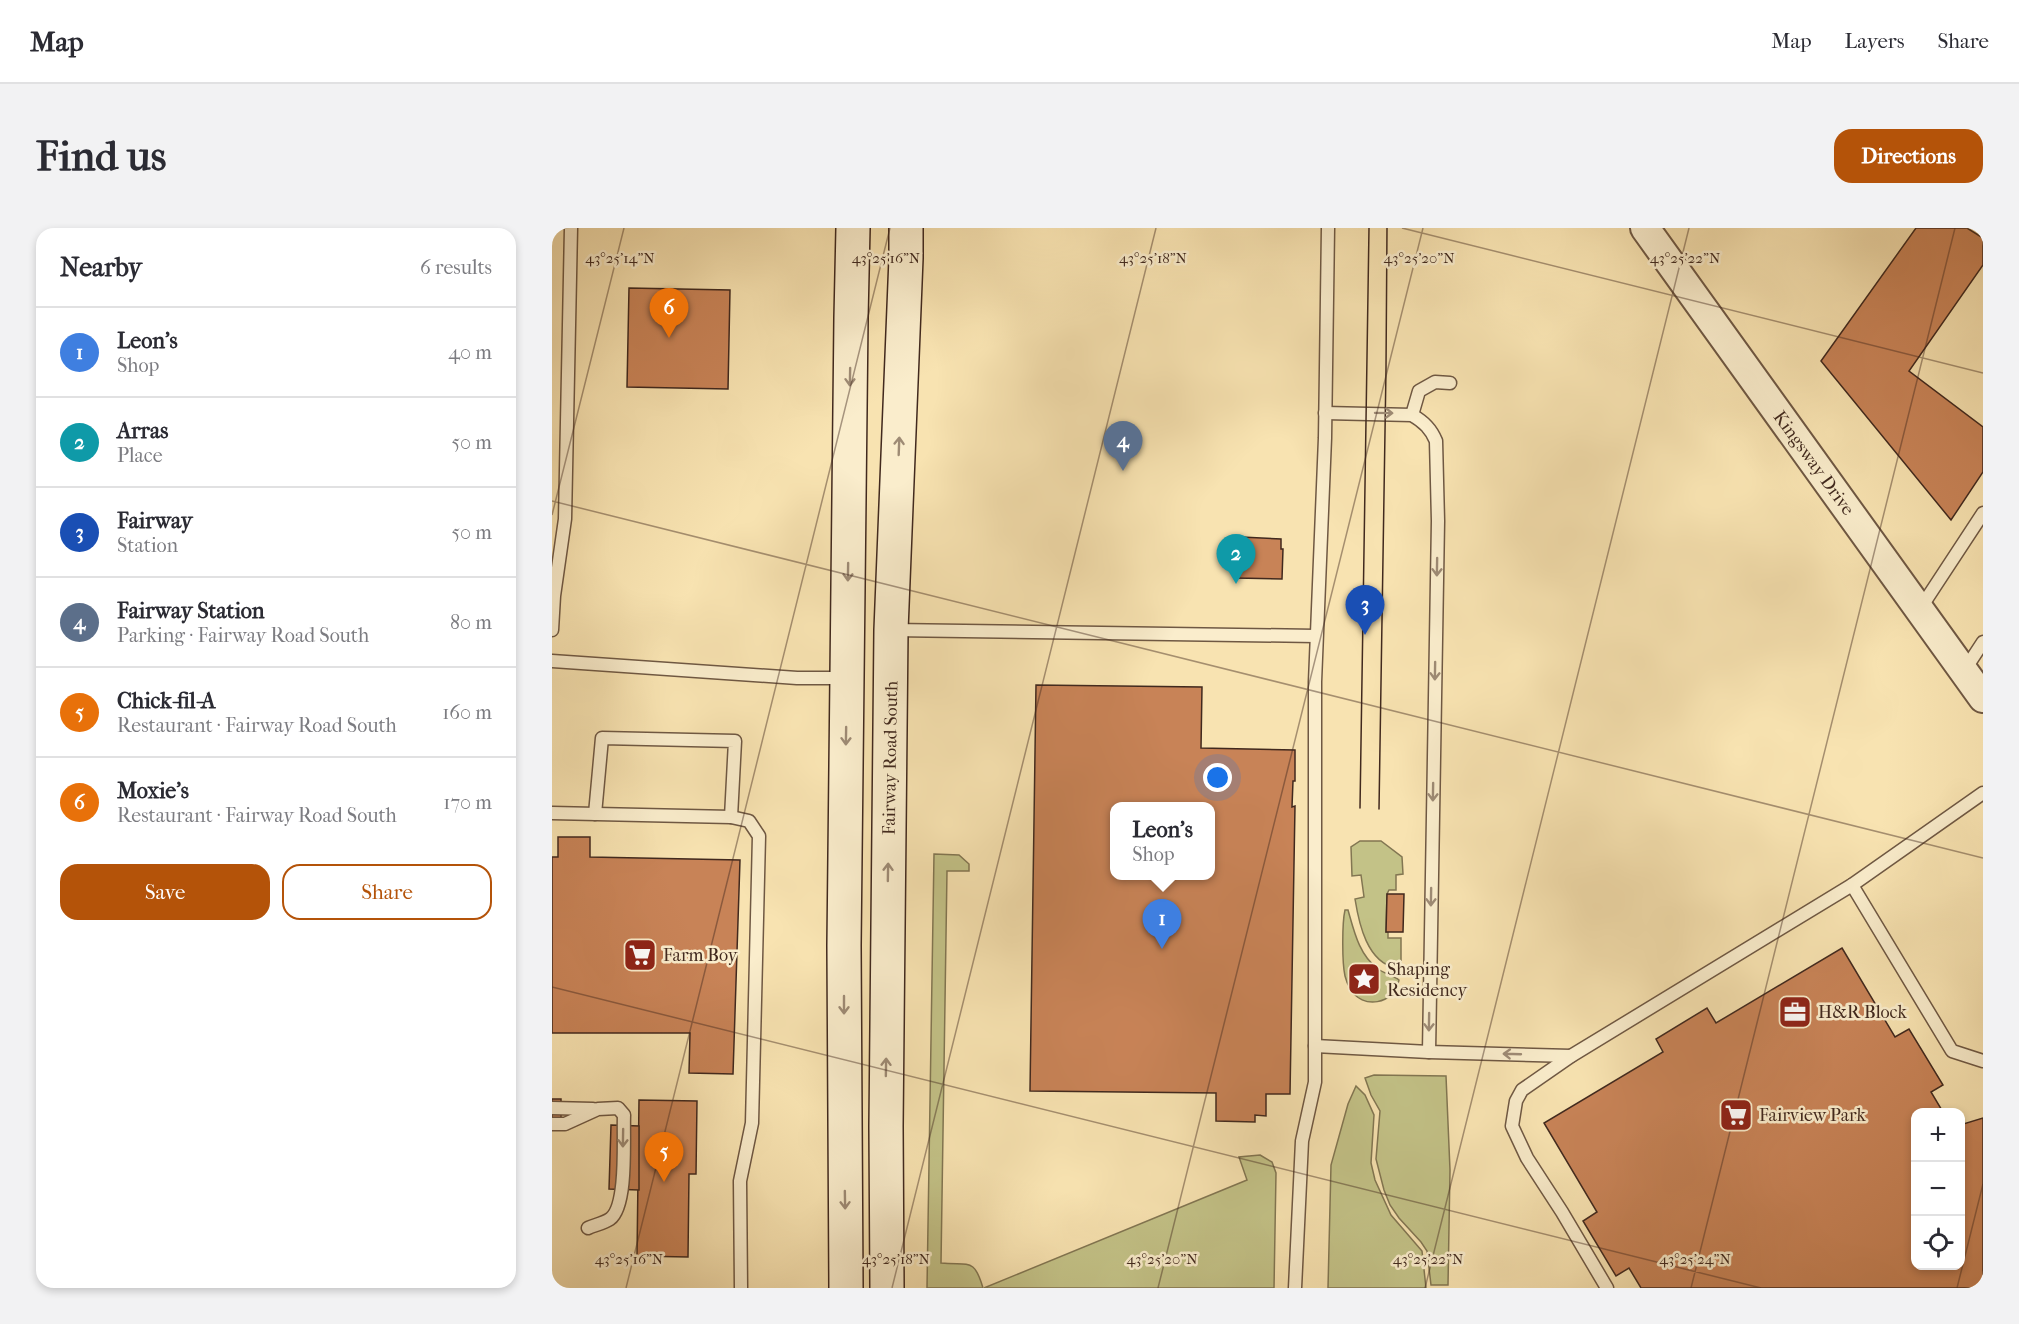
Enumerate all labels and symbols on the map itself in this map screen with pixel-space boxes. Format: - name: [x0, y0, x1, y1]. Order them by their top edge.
- text: 43°25'14"N: [585, 249, 655, 267]
- text: 43°25'16"N: [852, 249, 921, 267]
- text: 43°25'18"N: [1119, 249, 1188, 267]
- text: 43°25'20"N: [1383, 249, 1455, 267]
- text: 43°25'22"N: [1650, 249, 1721, 267]
- pin: 6: [650, 288, 688, 338]
- one-way arrow: [844, 366, 856, 386]
- street label: Kingsway Drive: [1769, 407, 1859, 520]
- one-way arrow: [1373, 408, 1393, 419]
- pin: 4: [1104, 422, 1142, 471]
- one-way arrow: [893, 437, 904, 457]
- pin: 2: [1216, 534, 1256, 584]
- one-way arrow: [1431, 556, 1443, 576]
- one-way arrow: [842, 561, 854, 581]
- pin: 3: [1346, 586, 1384, 635]
- one-way arrow: [1429, 661, 1441, 681]
- street label: Fairway Road South: [879, 681, 902, 835]
- one-way arrow: [840, 726, 852, 746]
- your location: [1203, 763, 1232, 792]
- one-way arrow: [1427, 782, 1439, 802]
- one-way arrow: [883, 863, 894, 883]
- one-way arrow: [1425, 887, 1437, 907]
- pin: 1: [1142, 900, 1182, 949]
- supermarket icon: Farm Boy: [622, 937, 658, 973]
- place label: Farm Boy: [663, 945, 739, 966]
- place label: Shaping Residency: [1387, 959, 1468, 1001]
- place icon: Shaping Residency: [1346, 961, 1382, 997]
- one-way arrow: [838, 994, 850, 1014]
- office icon: H&R Block: [1777, 994, 1813, 1030]
- place label: H&R Block: [1818, 1002, 1907, 1023]
- one-way arrow: [1423, 1012, 1435, 1032]
- one-way arrow: [1503, 1049, 1523, 1060]
- one-way arrow: [880, 1058, 892, 1078]
- supermarket icon: Fairview Park: [1718, 1097, 1754, 1133]
- place label: Fairview Park: [1759, 1105, 1867, 1126]
- one-way arrow: [618, 1127, 629, 1147]
- pin: 5: [644, 1132, 684, 1182]
- one-way arrow: [839, 1189, 851, 1209]
- text: 43°25'16"N: [595, 1250, 664, 1268]
- text: 43°25'18"N: [862, 1250, 931, 1268]
- text: 43°25'20"N: [1126, 1250, 1198, 1268]
- text: 43°25'22"N: [1393, 1250, 1464, 1268]
- text: 43°25'24"N: [1659, 1250, 1731, 1268]

